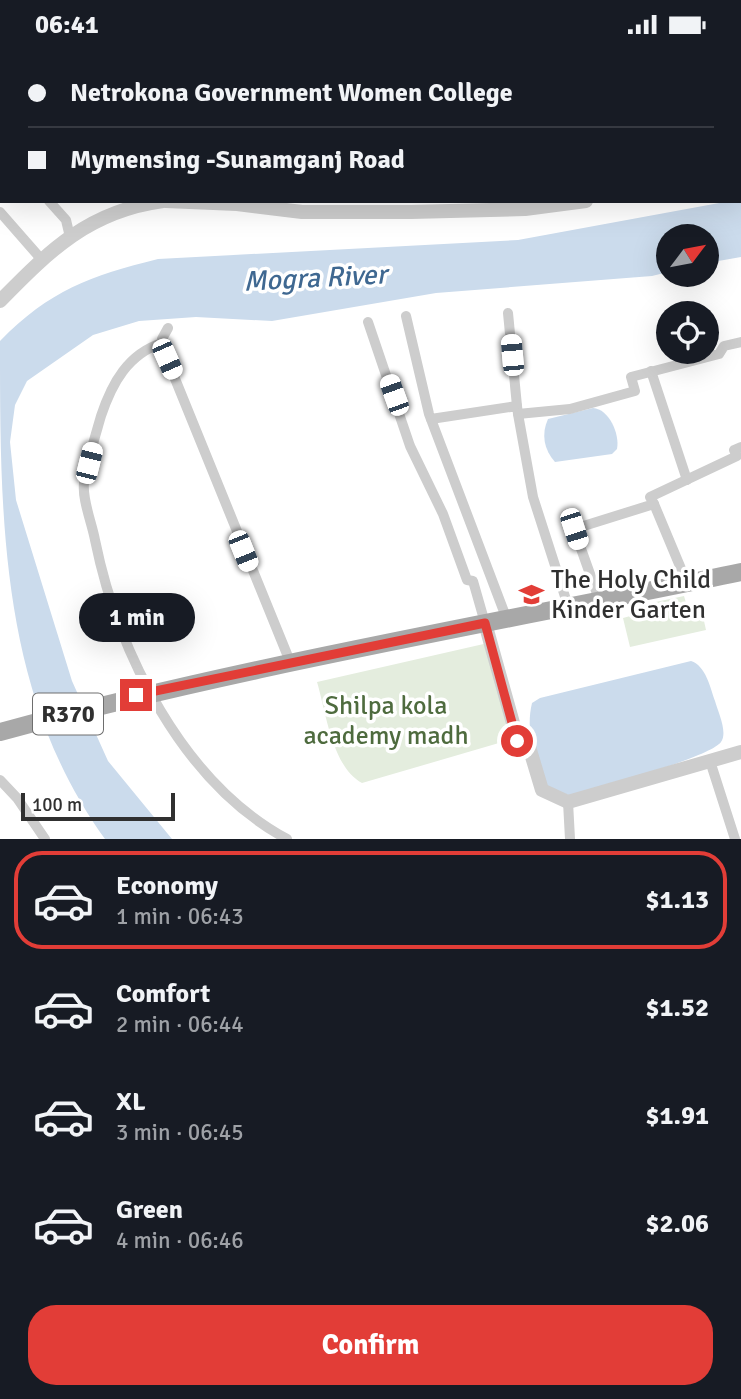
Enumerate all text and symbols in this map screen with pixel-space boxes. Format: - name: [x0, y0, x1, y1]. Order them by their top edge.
- text: 06:41: [35, 9, 99, 41]
- text: Netrokona Government Women College: [70, 77, 513, 109]
- text: Mymensing -Sunamganj Road: [70, 144, 405, 176]
- north arrow: [656, 224, 719, 287]
- map controls: [656, 224, 719, 364]
- water label: Mogra River: [243, 257, 391, 299]
- button: locate: [656, 301, 719, 364]
- car: [500, 333, 525, 377]
- car: [149, 336, 186, 382]
- car: [377, 372, 412, 418]
- car: [74, 440, 105, 486]
- car: [558, 506, 591, 552]
- car: [226, 528, 261, 574]
- place label: The Holy Child Kinder Garten: [551, 564, 711, 626]
- school or university icon: The Holy Child Kinder Garten: [517, 580, 545, 608]
- callout: 1 min: [78, 593, 194, 643]
- text: 1 min: [109, 603, 165, 632]
- route end: [120, 679, 152, 711]
- park label: Shilpa kola academy madh: [303, 690, 469, 752]
- road number: R370: [33, 693, 103, 735]
- route start: [501, 725, 533, 757]
- scale bar: [21, 790, 175, 822]
- text: 100 m: [32, 793, 82, 817]
- icon: car: [32, 869, 95, 932]
- text: Economy: [116, 870, 218, 902]
- text: $1.13: [645, 884, 709, 916]
- text: 1 min · 06:43: [116, 902, 244, 931]
- icon: car: [32, 977, 95, 1040]
- text: Comfort: [116, 978, 210, 1010]
- text: $1.52: [645, 992, 709, 1024]
- text: 2 min · 06:44: [116, 1010, 244, 1039]
- icon: car: [32, 1085, 95, 1148]
- text: XL: [116, 1086, 146, 1118]
- text: $1.91: [645, 1100, 709, 1132]
- text: 3 min · 06:45: [116, 1118, 244, 1147]
- icon: car: [32, 1193, 95, 1256]
- text: Green: [116, 1194, 183, 1226]
- text: $2.06: [645, 1208, 709, 1240]
- text: 4 min · 06:46: [116, 1226, 244, 1255]
- button: Confirm: [28, 1305, 713, 1385]

